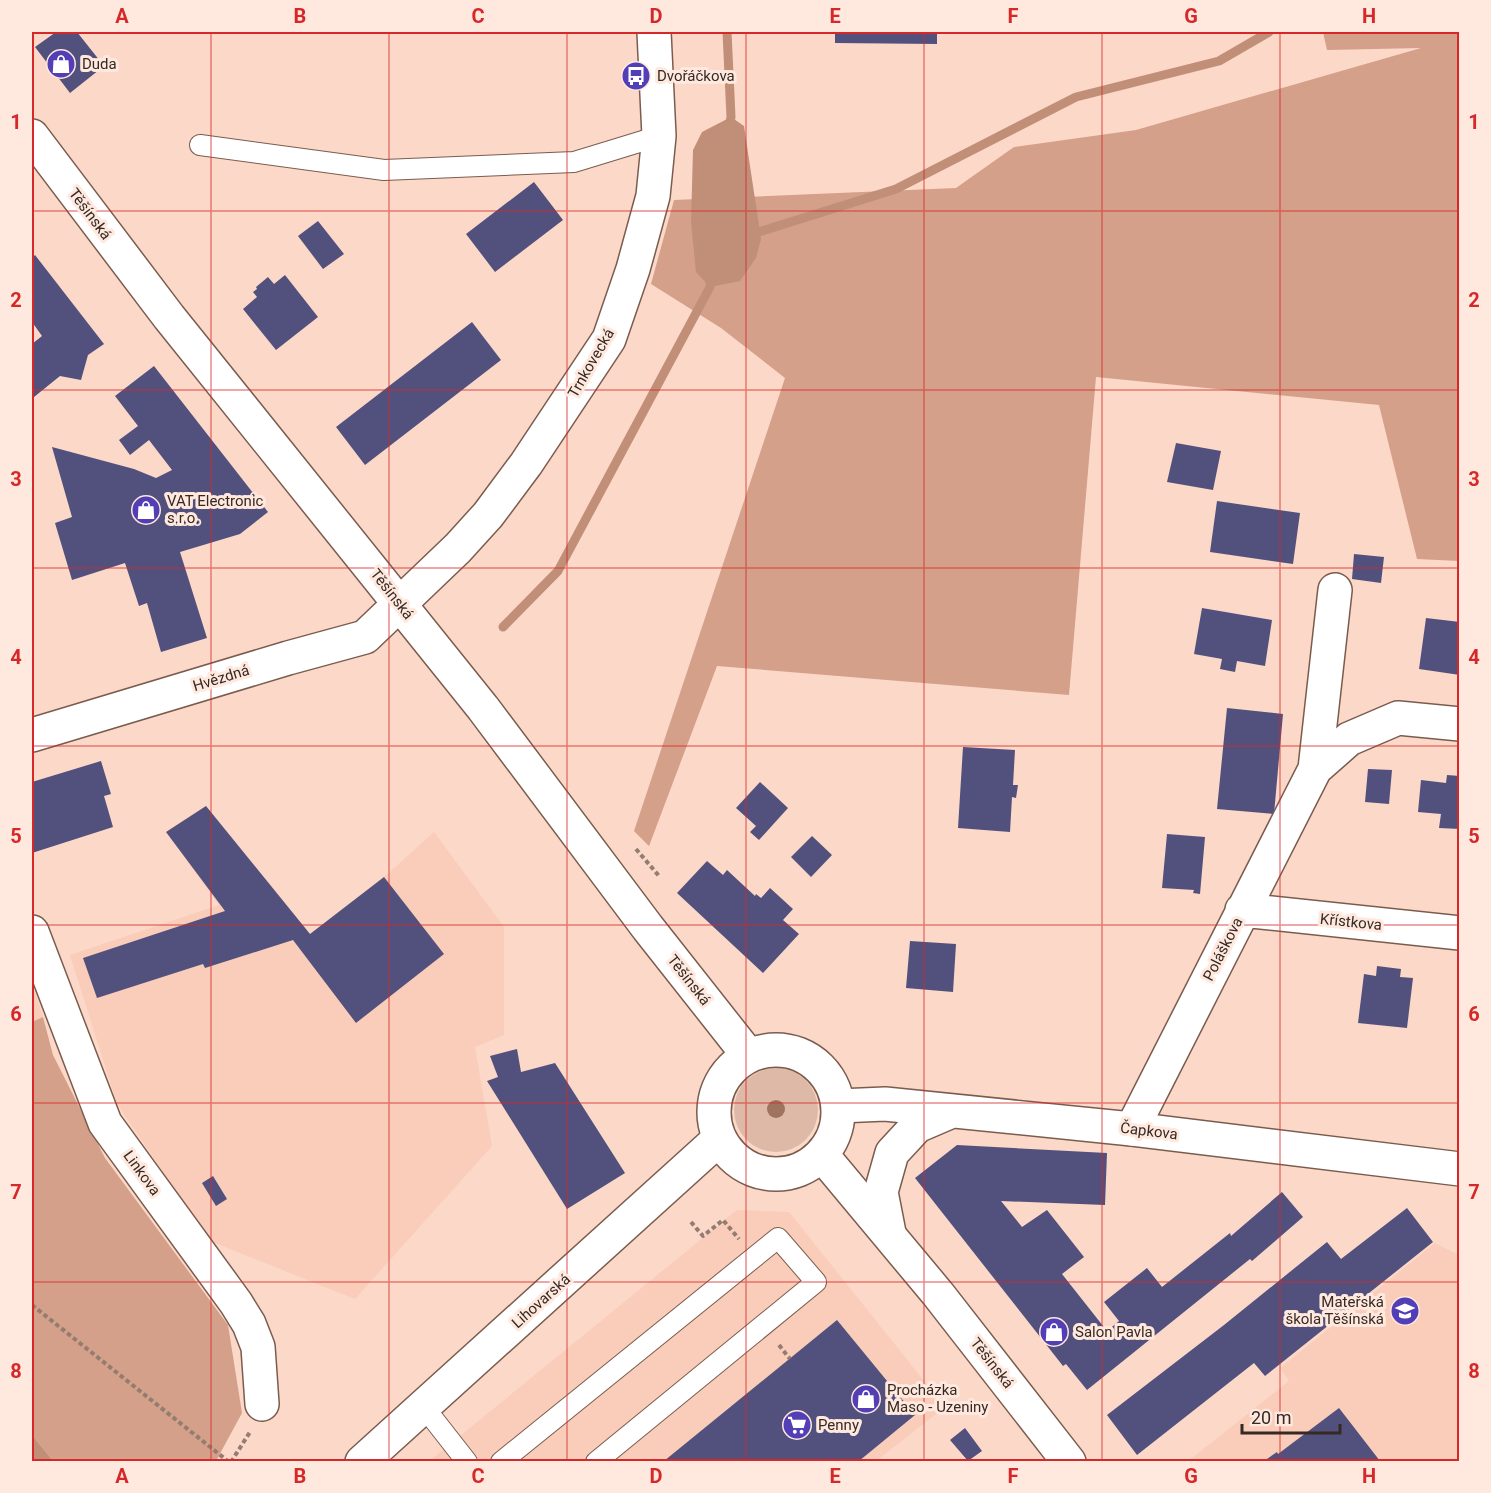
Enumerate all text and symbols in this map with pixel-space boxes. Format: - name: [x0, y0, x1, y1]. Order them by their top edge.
- text: A: [115, 4, 129, 28]
- text: B: [294, 4, 306, 28]
- text: C: [471, 4, 485, 28]
- text: D: [650, 4, 663, 28]
- text: E: [829, 4, 841, 28]
- text: F: [1008, 4, 1019, 28]
- text: G: [1184, 4, 1198, 28]
- text: H: [1362, 4, 1376, 28]
- shop icon: Duda: [45, 48, 77, 80]
- place label: Duda: [82, 55, 117, 73]
- bus stop icon: Dvořáčkova: [620, 60, 652, 92]
- place label: Dvořáčkova: [657, 67, 735, 85]
- text: 1: [10, 110, 22, 134]
- text: 1: [1468, 110, 1480, 134]
- street label: Těšínská: [65, 185, 115, 243]
- text: 2: [10, 288, 22, 312]
- text: 2: [1468, 288, 1480, 312]
- street label: Trnkovecká: [564, 325, 618, 401]
- text: 3: [10, 467, 22, 491]
- text: 3: [1468, 467, 1480, 491]
- place label: VAT Electronic s.r.o.: [167, 492, 264, 527]
- shop icon: VAT Electronic s.r.o.: [130, 494, 162, 526]
- street label: Těšínská: [367, 565, 417, 623]
- text: 4: [10, 645, 22, 669]
- text: 4: [1468, 645, 1480, 669]
- street label: Hvězdná: [191, 661, 251, 695]
- text: 5: [10, 824, 22, 848]
- text: 5: [1468, 824, 1480, 848]
- street label: Křístkova: [1319, 910, 1383, 934]
- street label: Poláškova: [1199, 914, 1247, 984]
- street label: Těšínská: [664, 951, 714, 1009]
- text: 6: [10, 1002, 22, 1026]
- text: 6: [1468, 1002, 1480, 1026]
- street label: Čapkova: [1119, 1119, 1179, 1143]
- street label: Linkova: [120, 1147, 164, 1199]
- text: 7: [10, 1180, 22, 1204]
- text: 7: [1468, 1180, 1480, 1204]
- street label: Lihovarská: [508, 1270, 574, 1332]
- place label: Mateřská škola Těšínská: [1285, 1293, 1384, 1328]
- school or university icon: Mateřská škola Těšínská: [1389, 1295, 1421, 1327]
- shop icon: Salon Pavla: [1038, 1316, 1070, 1348]
- place label: Salon Pavla: [1075, 1323, 1153, 1341]
- street label: Těšínská: [967, 1334, 1017, 1392]
- text: 8: [10, 1359, 22, 1383]
- text: 8: [1468, 1359, 1480, 1383]
- place label: Procházka Maso - Uzeniny: [887, 1381, 988, 1416]
- shop icon: Procházka Maso - Uzeniny: [850, 1383, 882, 1415]
- scale bar: [1242, 1397, 1340, 1435]
- text: 20 m: [1251, 1407, 1291, 1428]
- supermarket icon: Penny: [781, 1409, 813, 1441]
- place label: Penny: [818, 1416, 859, 1434]
- text: A: [115, 1464, 129, 1488]
- text: B: [294, 1464, 306, 1488]
- text: C: [471, 1464, 485, 1488]
- text: D: [650, 1464, 663, 1488]
- text: E: [829, 1464, 841, 1488]
- text: F: [1008, 1464, 1019, 1488]
- text: G: [1184, 1464, 1198, 1488]
- text: H: [1362, 1464, 1376, 1488]

